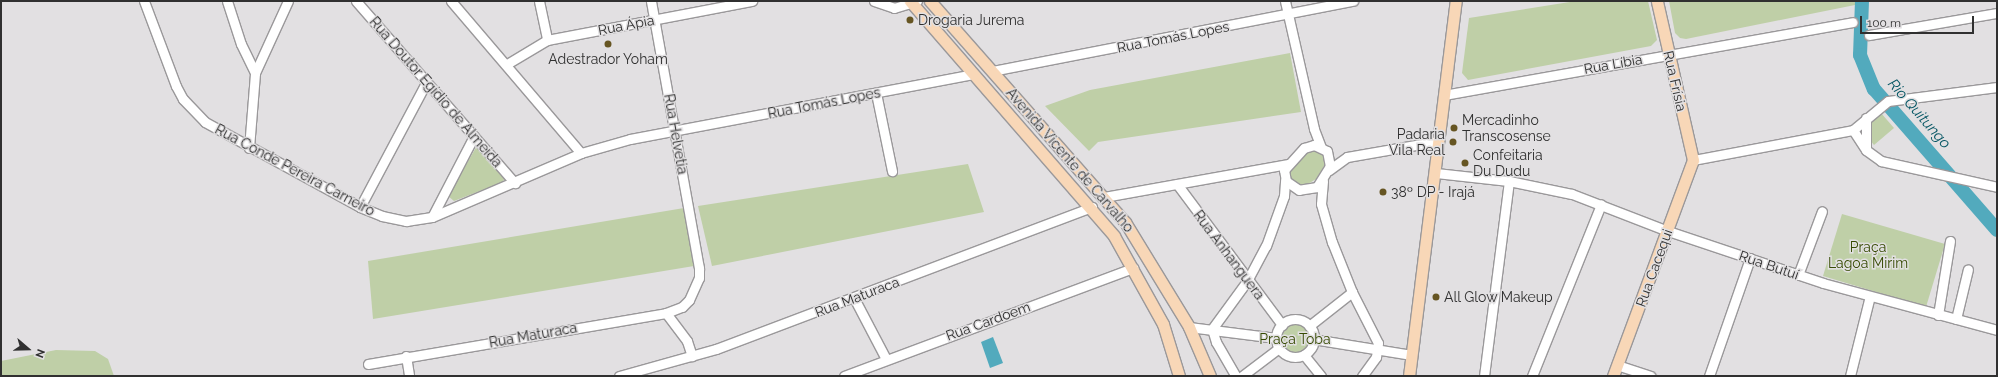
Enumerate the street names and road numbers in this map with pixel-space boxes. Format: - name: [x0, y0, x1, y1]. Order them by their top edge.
- street label: Rua Ápia: [596, 11, 656, 39]
- street label: Rua Doutor Egídio de Almeida: [366, 13, 506, 171]
- street label: Rua Tomás Lopes: [1115, 18, 1231, 56]
- street label: Rua Frísia: [1660, 49, 1690, 113]
- street label: Rua Líbia: [1582, 51, 1644, 77]
- street label: Rua Tomás Lopes: [766, 84, 882, 122]
- street label: Avenida Vicente de Carvalho: [1003, 84, 1137, 236]
- street label: Rua Helvetia: [661, 93, 691, 175]
- street label: Rua Conde Pereira Carneiro: [212, 121, 378, 219]
- street label: Rua Anhanguera: [1190, 207, 1268, 303]
- street label: Rua Cacequi: [1632, 227, 1676, 309]
- street label: Rua Butuí: [1737, 247, 1801, 283]
- street label: Rua Maturaca: [812, 273, 902, 321]
- street label: Rua Cardoem: [943, 298, 1033, 344]
- street label: Rua Maturaca: [488, 319, 578, 351]

